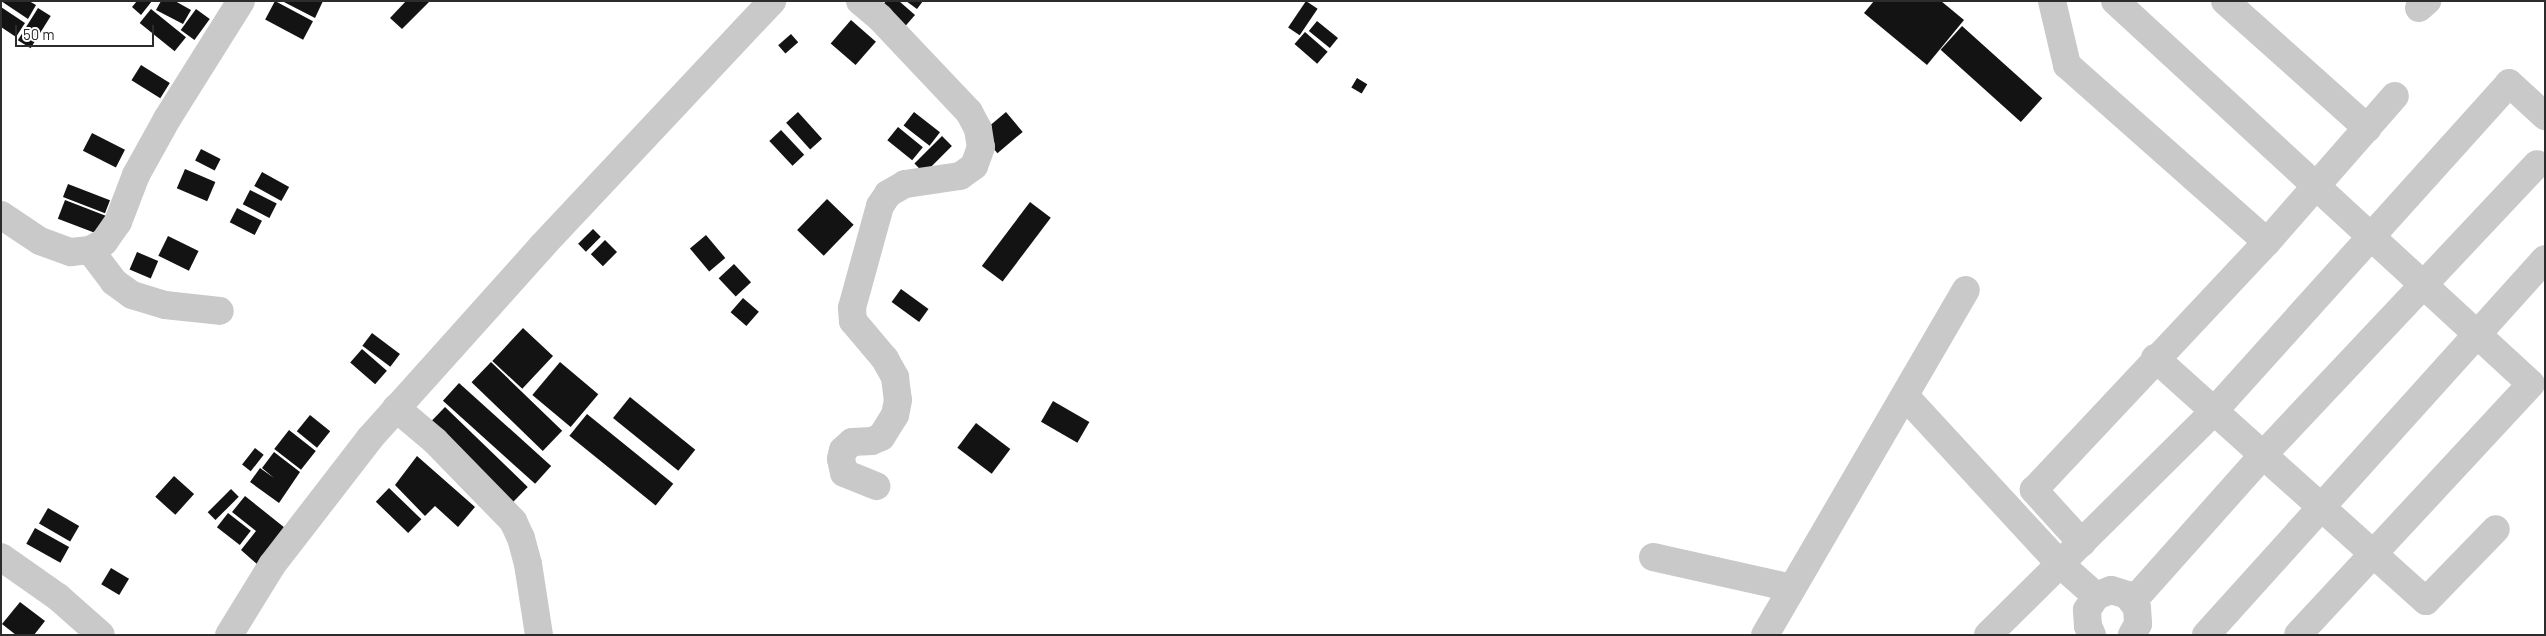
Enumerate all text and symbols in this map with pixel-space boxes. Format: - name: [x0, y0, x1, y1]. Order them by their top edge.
- scale bar: [18, 15, 156, 47]
- text: 50 m: [23, 25, 55, 43]

